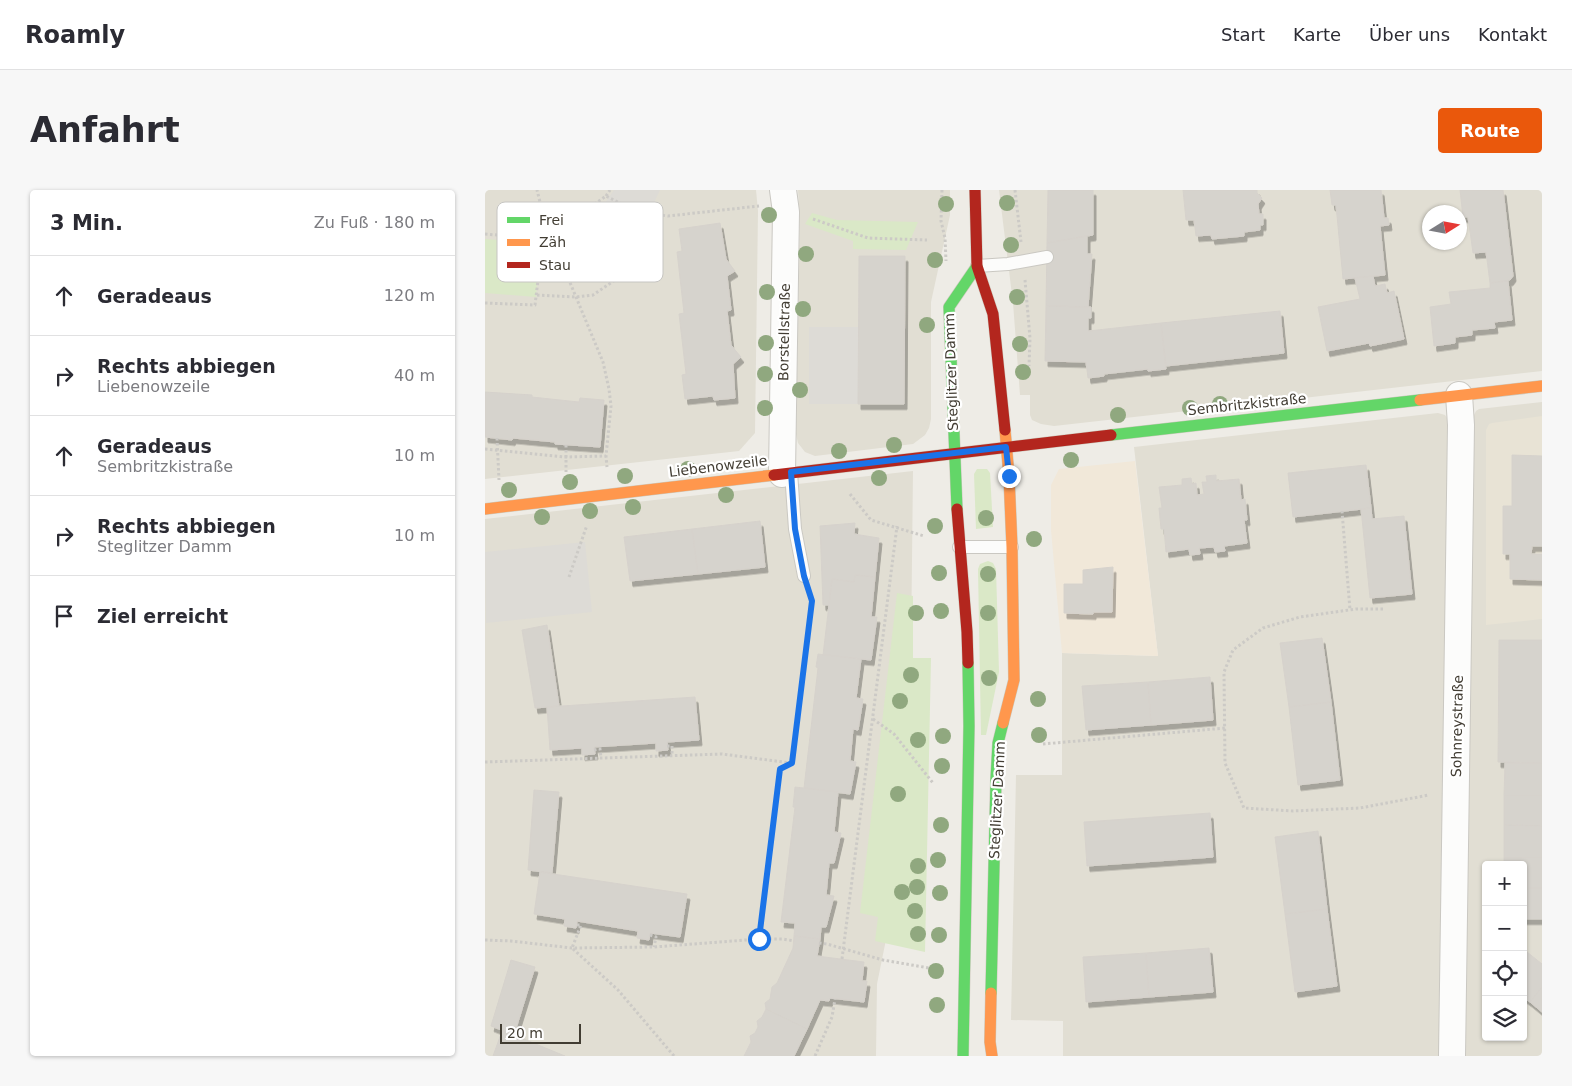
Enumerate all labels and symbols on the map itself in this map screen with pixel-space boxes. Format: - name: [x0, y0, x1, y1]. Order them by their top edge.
- legend: [497, 202, 663, 282]
- north arrow: [1422, 205, 1467, 250]
- text: Frei: [539, 212, 564, 228]
- text: Zäh: [539, 234, 566, 250]
- text: Stau: [539, 257, 571, 273]
- street label: Borstellstraße: [775, 283, 793, 381]
- street label: Steglitzer Damm: [941, 313, 961, 431]
- street label: Sembritzkistraße: [1187, 390, 1307, 418]
- street label: Liebenowzeile: [668, 452, 768, 480]
- route end: [998, 465, 1021, 488]
- street label: Sohnreystraße: [1448, 675, 1466, 777]
- street label: Steglitzer Damm: [986, 741, 1008, 859]
- route start: [748, 928, 771, 951]
- scale bar: [500, 1021, 581, 1044]

